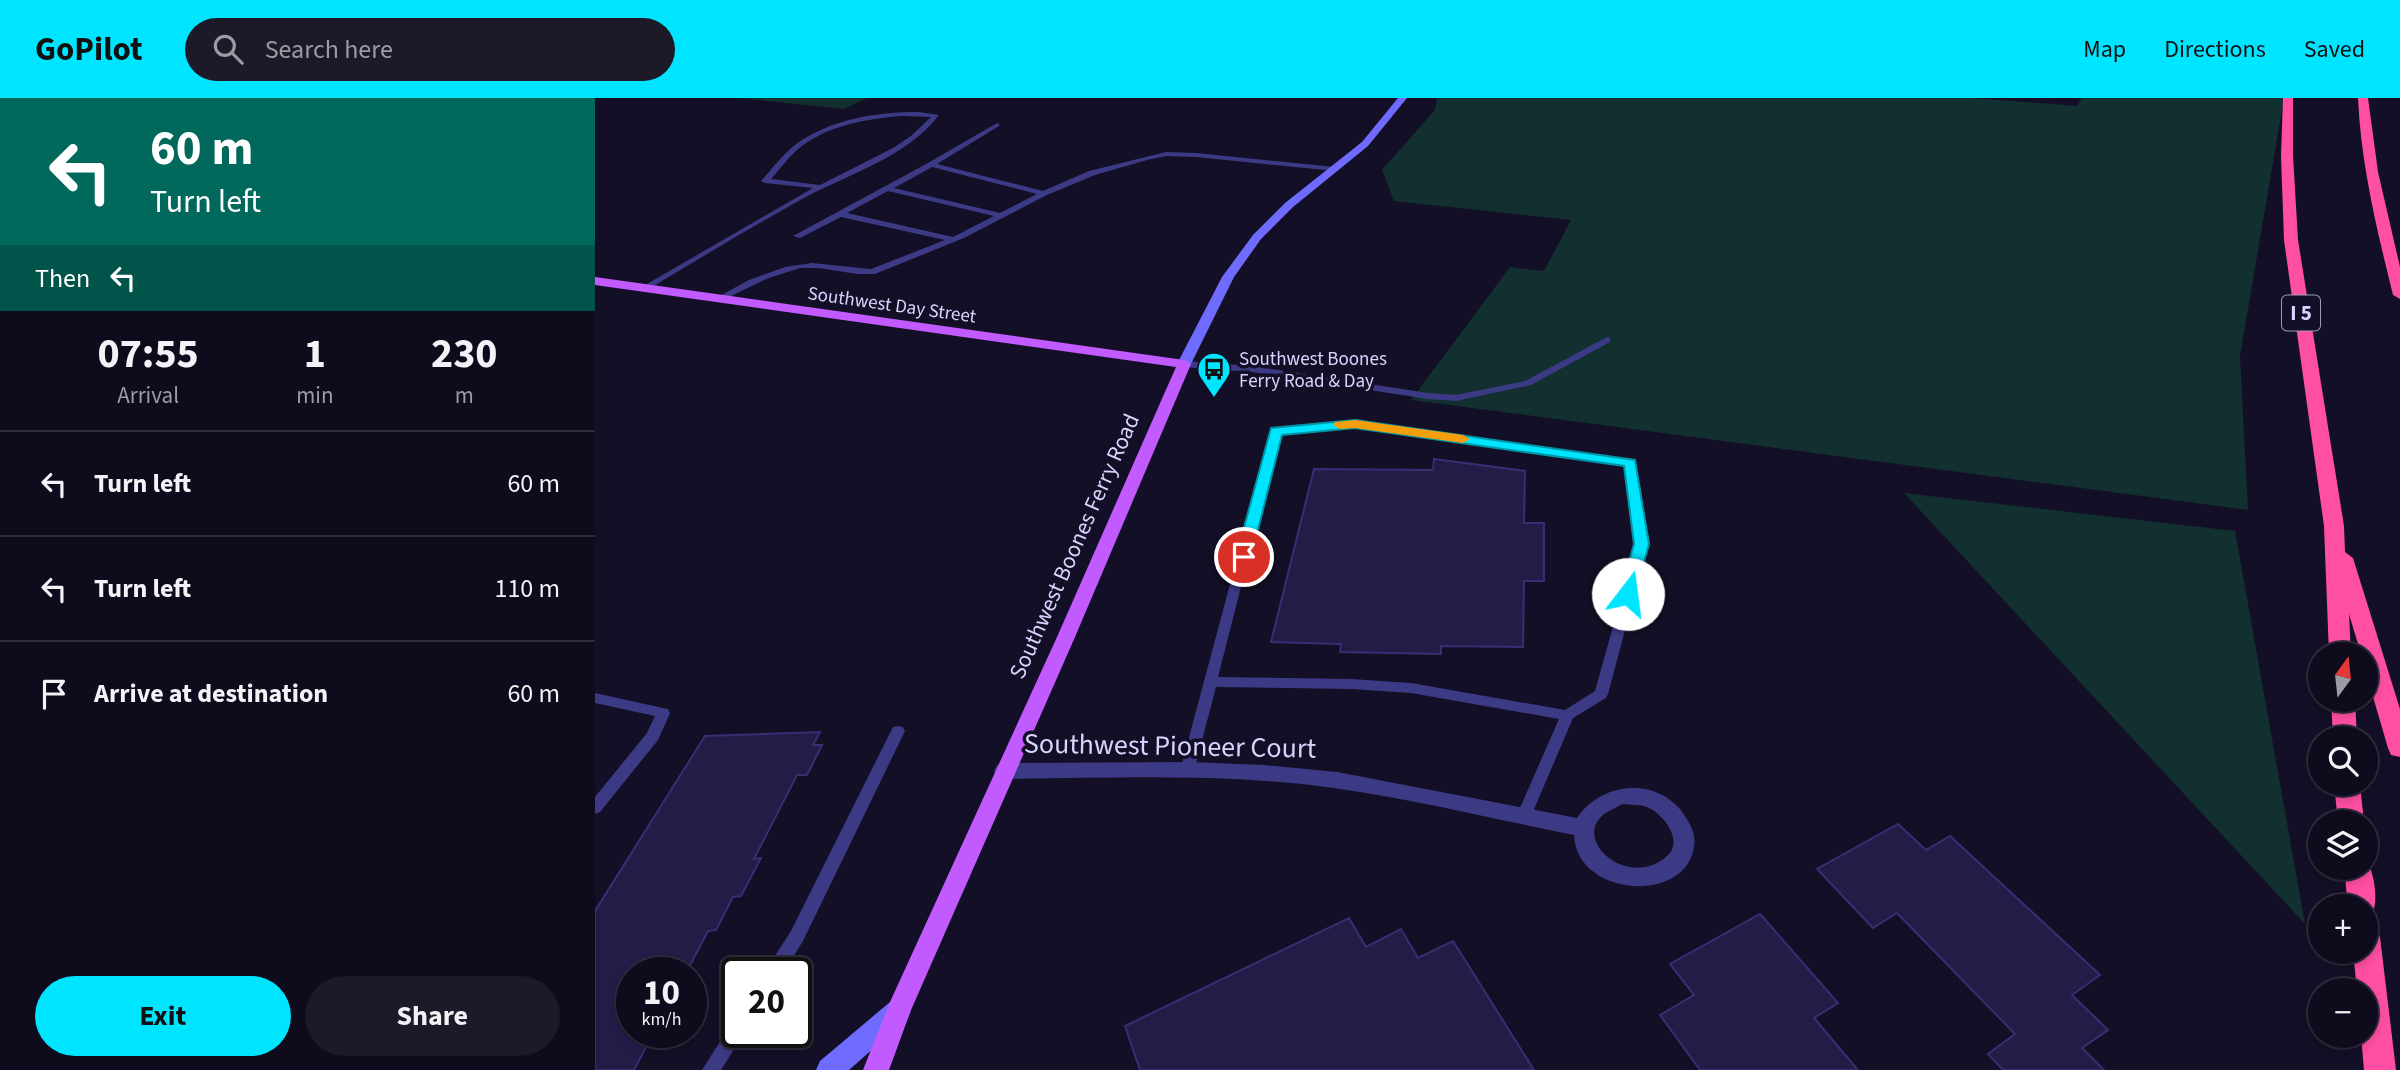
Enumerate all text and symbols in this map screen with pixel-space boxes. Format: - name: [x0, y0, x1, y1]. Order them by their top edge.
- search box: [185, 18, 675, 81]
- text: GoPilot: [35, 26, 143, 73]
- icon: search: [209, 30, 247, 68]
- text: Search here: [265, 31, 393, 68]
- text: Map: [2083, 32, 2126, 67]
- text: Directions: [2164, 32, 2266, 67]
- text: Saved: [2304, 32, 2365, 67]
- text: 60 m: [150, 114, 254, 184]
- icon: left: [35, 126, 126, 217]
- text: Turn left: [150, 179, 261, 225]
- icon: left: [104, 259, 142, 297]
- text: Then: [35, 260, 90, 297]
- street label: Southwest Day Street: [806, 280, 978, 331]
- road number: I 5: [2282, 296, 2320, 330]
- text: 07:55: [97, 324, 199, 384]
- text: 1: [304, 324, 326, 384]
- text: 230: [431, 324, 498, 384]
- place label: Southwest Boones Ferry Road & Day: [1239, 346, 1387, 395]
- bus stop icon: Southwest Boones Ferry Road & Day: [1195, 350, 1233, 399]
- text: Arrival: [117, 379, 179, 412]
- text: min: [296, 379, 334, 412]
- text: m: [455, 379, 474, 412]
- street label: Southwest Boones Ferry Road: [1001, 408, 1148, 684]
- icon: left: [35, 465, 73, 503]
- text: Turn left: [94, 465, 191, 502]
- text: 60 m: [507, 465, 560, 502]
- pin: [1214, 527, 1274, 587]
- icon: arrive: [1225, 538, 1263, 576]
- position arrow: [1591, 557, 1665, 631]
- icon: left: [35, 570, 73, 608]
- text: Turn left: [94, 570, 191, 607]
- text: 110 m: [494, 570, 560, 607]
- north arrow: [2308, 642, 2378, 712]
- map controls: [2308, 642, 2378, 1048]
- icon: arrive: [35, 675, 73, 713]
- text: Arrive at destination: [94, 675, 328, 712]
- text: 60 m: [507, 675, 560, 712]
- street label: Southwest Pioneer Court: [1024, 723, 1317, 769]
- button: search: [2308, 726, 2378, 796]
- button: layers: [2308, 810, 2378, 880]
- button: +: [2308, 894, 2378, 964]
- speed limit sign: 20: [721, 957, 812, 1048]
- text: 10: [643, 968, 680, 1018]
- button: Exit: [35, 976, 291, 1056]
- button: Share: [305, 976, 560, 1056]
- button: −: [2308, 978, 2378, 1048]
- text: km/h: [642, 1007, 681, 1032]

